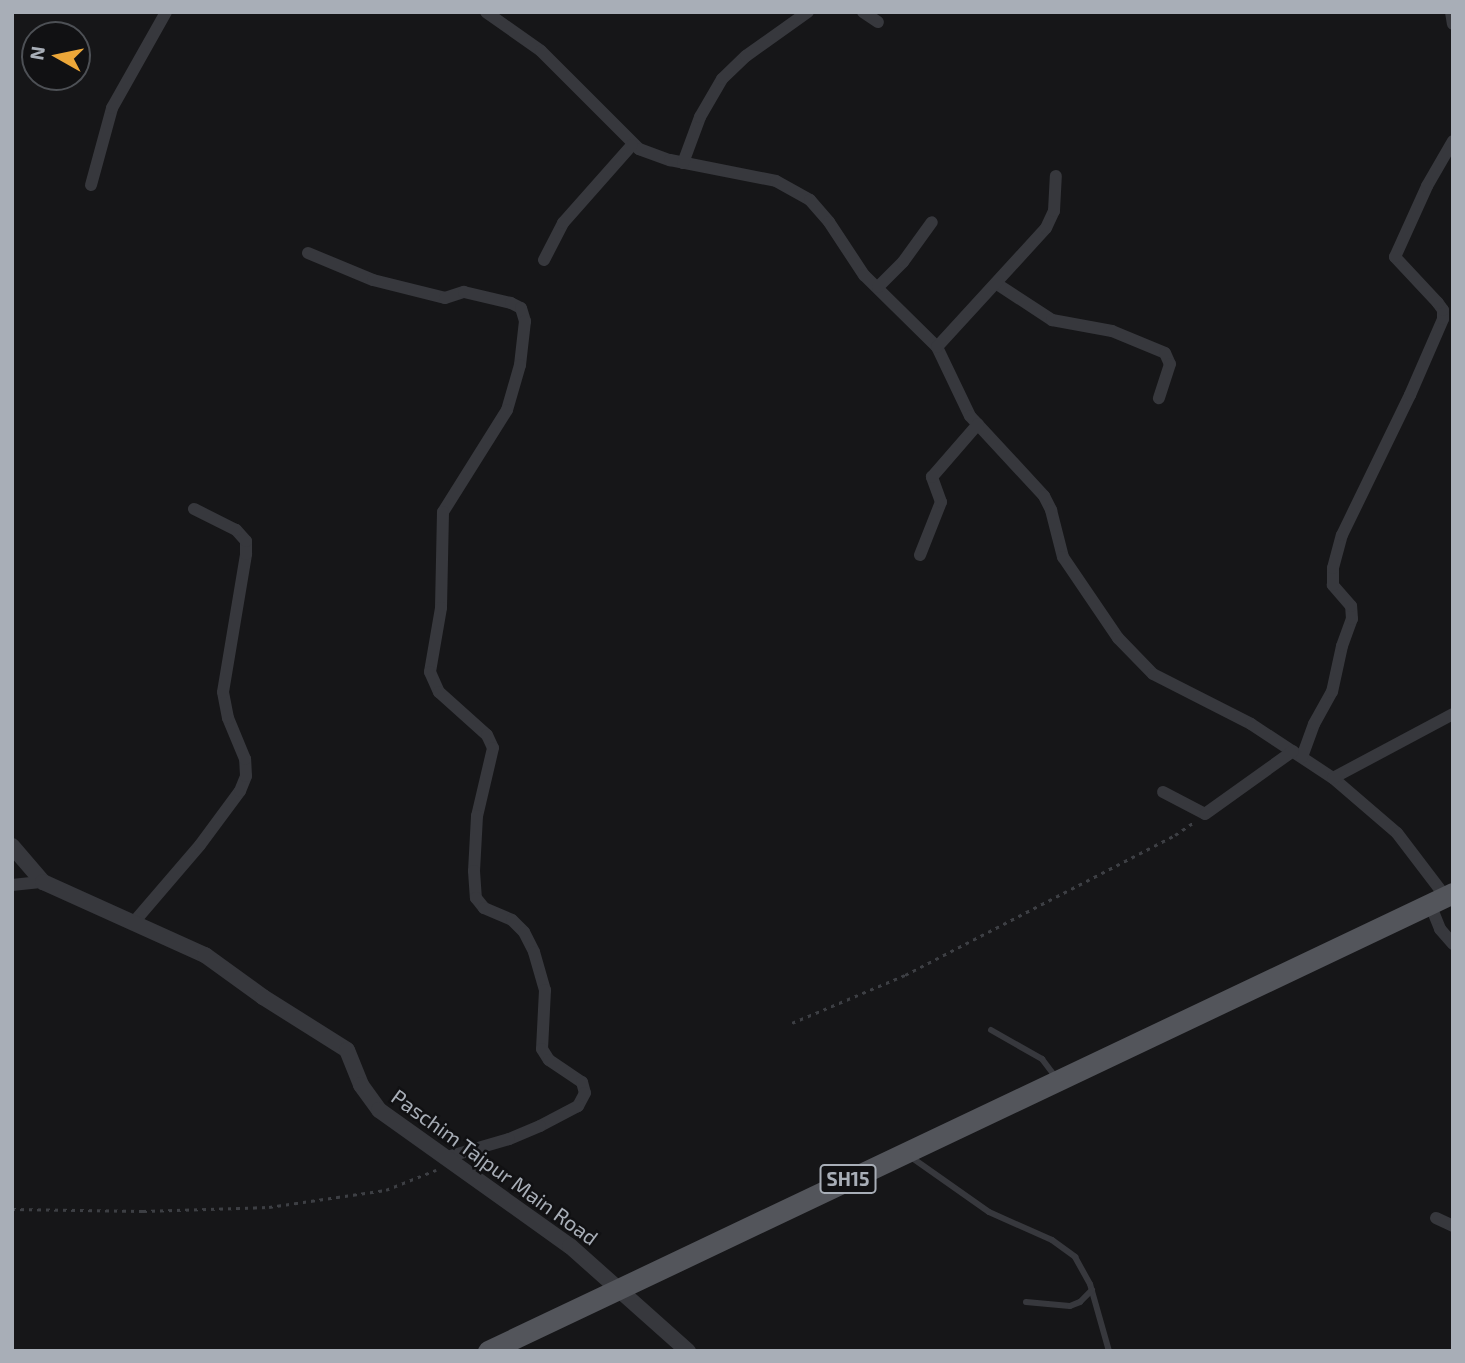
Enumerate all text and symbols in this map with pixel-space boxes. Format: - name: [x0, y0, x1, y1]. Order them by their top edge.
- north arrow: [21, 21, 91, 91]
- text: N: [24, 44, 49, 62]
- street label: Paschim Tajpur Main Road: [386, 1083, 604, 1251]
- road number: SH15: [818, 1163, 878, 1194]

